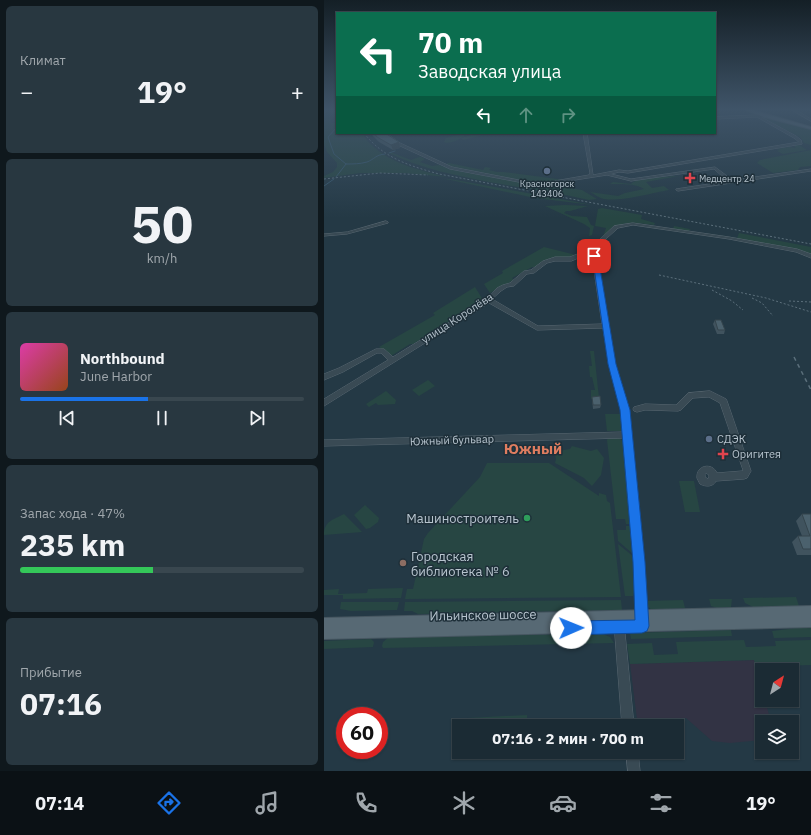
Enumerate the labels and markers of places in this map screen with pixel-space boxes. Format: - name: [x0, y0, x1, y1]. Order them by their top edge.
- marker: Красногорск 143406: [542, 166, 552, 176]
- marker: Медцентр 24: [684, 172, 696, 184]
- place label: Медцентр 24: [699, 173, 755, 184]
- place label: Красногорск 143406: [520, 178, 574, 199]
- pin: [577, 239, 611, 273]
- place label: СДЭК: [717, 432, 746, 446]
- marker: СДЭК: [704, 434, 714, 444]
- place label: Оригитея: [732, 447, 781, 461]
- marker: Оригитея: [717, 448, 729, 460]
- place label: Машиностроитель: [406, 510, 519, 527]
- marker: Машиностроитель: [522, 513, 532, 523]
- place label: Городская библиотека № 6: [411, 548, 510, 580]
- marker: Городская библиотека № 6: [398, 558, 408, 568]

